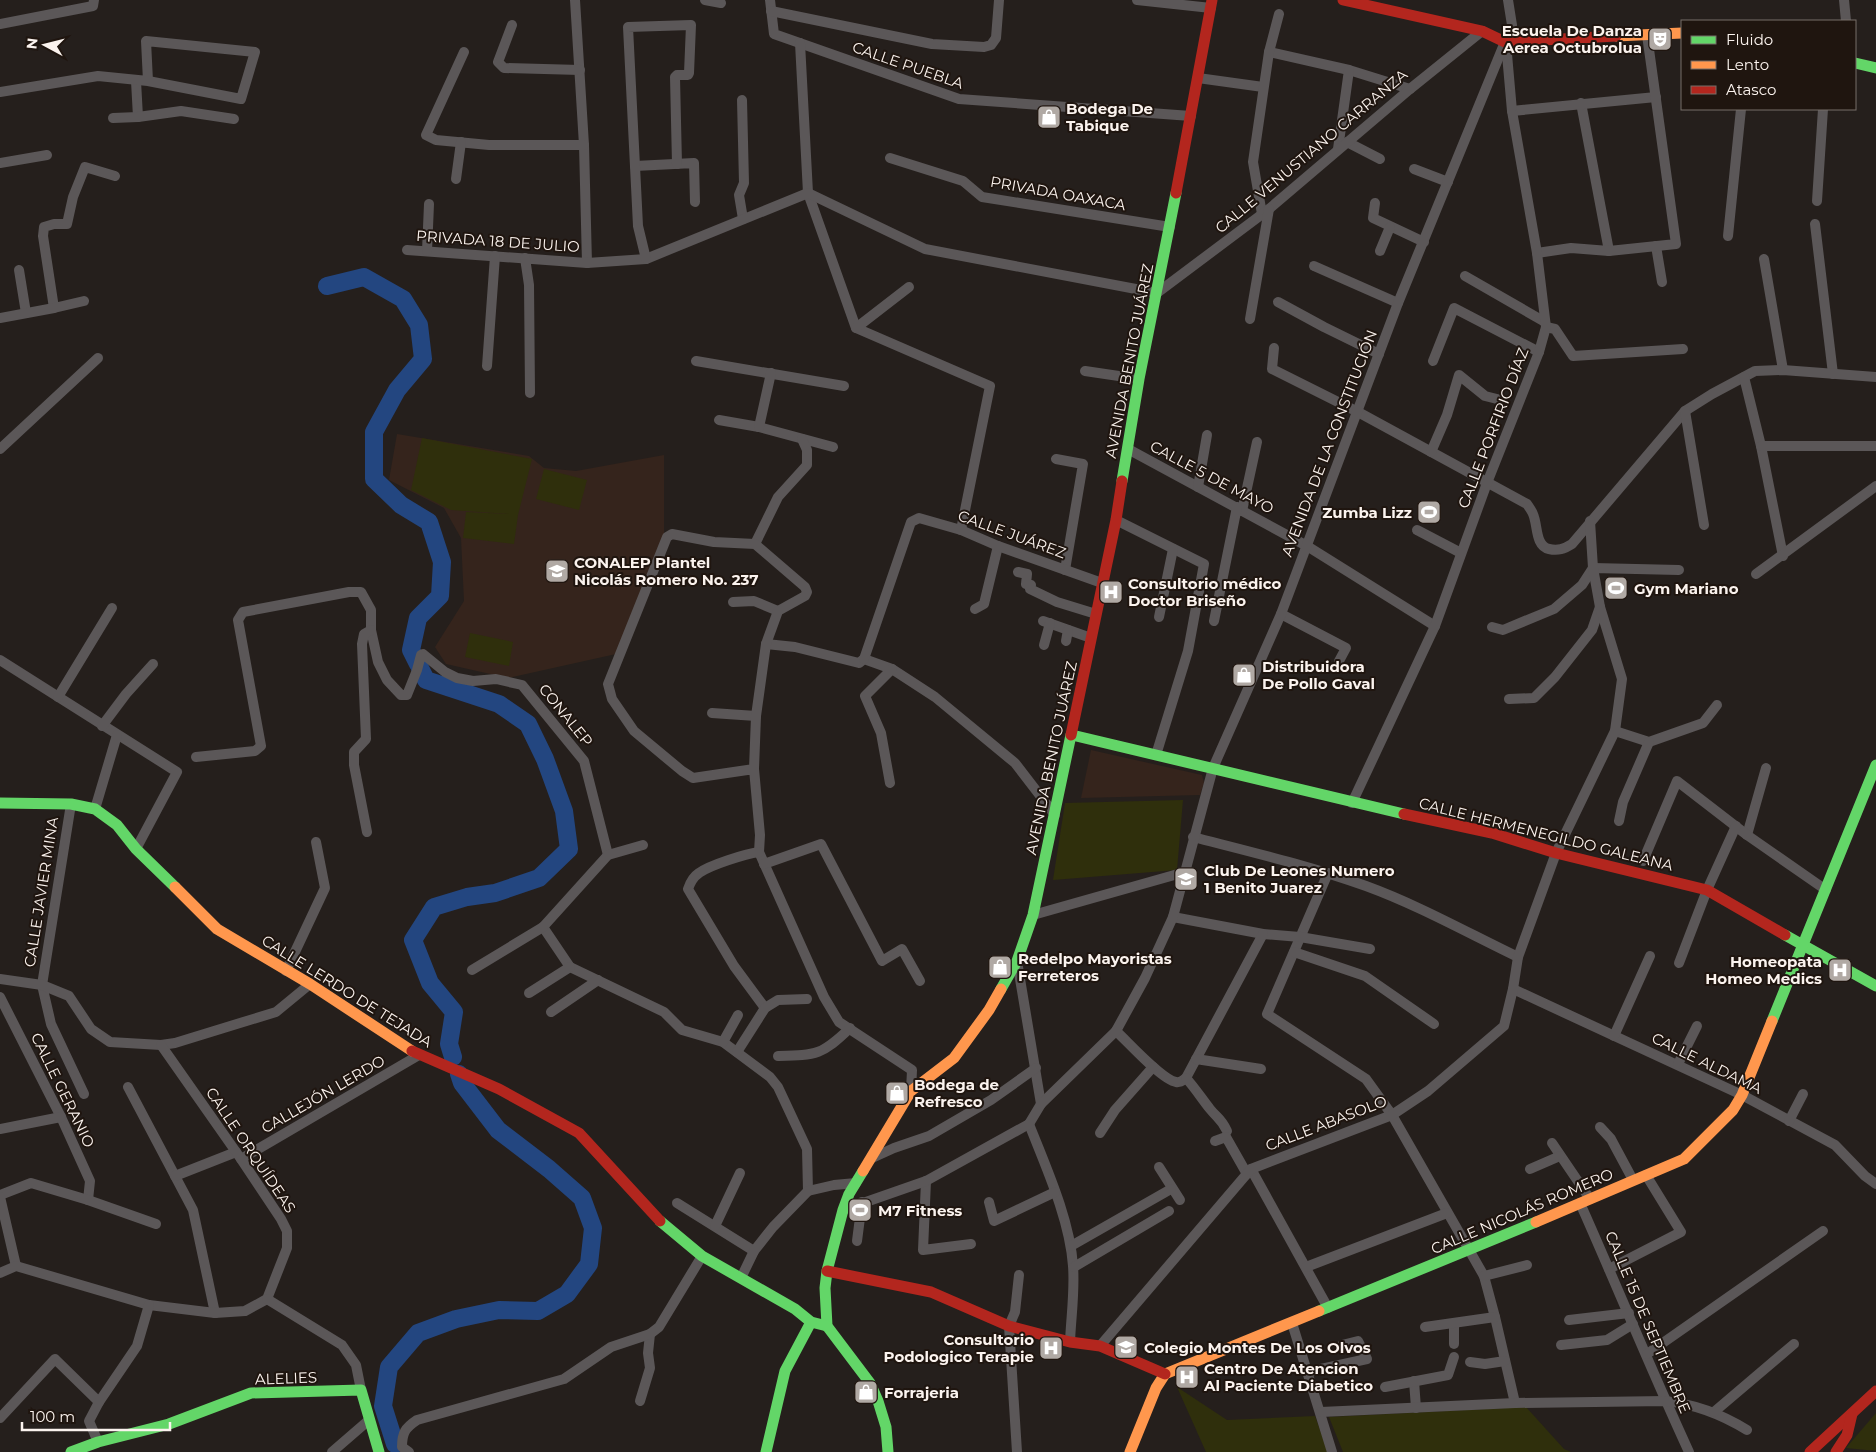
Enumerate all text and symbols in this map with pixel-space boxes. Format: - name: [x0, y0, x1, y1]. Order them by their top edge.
- north arrow: [20, 20, 70, 70]
- legend: [1681, 20, 1856, 110]
- place label: Escuela De Danza Aerea Octubrolua: [1502, 21, 1642, 57]
- theatre icon: Escuela De Danza Aerea Octubrolua: [1647, 26, 1673, 52]
- text: Fluido: [1726, 30, 1773, 49]
- text: N: [22, 37, 42, 50]
- street label: CALLE PUEBLA: [850, 37, 966, 93]
- text: Lento: [1726, 55, 1769, 74]
- street label: CALLE VENUSTIANO CARRANZA: [1211, 65, 1411, 237]
- text: Atasco: [1726, 80, 1776, 99]
- place label: Bodega De Tabique: [1066, 99, 1153, 135]
- shop icon: Bodega De Tabique: [1036, 104, 1062, 130]
- street label: PRIVADA OAXACA: [989, 172, 1127, 214]
- street label: PRIVADA 18 DE JULIO: [416, 226, 580, 256]
- street label: AVENIDA BENITO JUÁREZ: [1101, 262, 1157, 460]
- street label: AVENIDA DE LA CONSTITUCIÓN: [1277, 327, 1381, 559]
- street label: CALLE PORFIRIO DÍAZ: [1454, 345, 1532, 511]
- street label: CALLE 5 DE MAYO: [1147, 436, 1277, 518]
- sports icon: Zumba Lizz: [1416, 499, 1442, 525]
- place label: Zumba Lizz: [1322, 503, 1412, 522]
- street label: CALLE JUÁREZ: [955, 506, 1069, 562]
- place label: CONALEP Plantel Nicolás Romero No. 237: [574, 553, 759, 589]
- school or university icon: CONALEP Plantel Nicolás Romero No. 237: [544, 558, 570, 584]
- place label: Consultorio médico Doctor Briseño: [1128, 574, 1282, 610]
- sports icon: Gym Mariano: [1603, 575, 1629, 601]
- hospital icon: Consultorio médico Doctor Briseño: [1098, 579, 1124, 605]
- place label: Gym Mariano: [1634, 579, 1739, 598]
- place label: Distribuidora De Pollo Gaval: [1262, 657, 1375, 693]
- street label: AVENIDA BENITO JUÁREZ: [1021, 659, 1081, 857]
- shop icon: Distribuidora De Pollo Gaval: [1231, 662, 1257, 688]
- street label: CONALEP: [535, 680, 597, 750]
- street label: CALLE HERMENEGILDO GALEANA: [1417, 793, 1675, 875]
- street label: CALLE JAVIER MINA: [20, 815, 62, 968]
- place label: Club De Leones Numero 1 Benito Juarez: [1204, 861, 1395, 897]
- school or university icon: Club De Leones Numero 1 Benito Juarez: [1173, 866, 1199, 892]
- street label: CALLE LERDO DE TEJADA: [258, 931, 436, 1051]
- place label: Redelpo Mayoristas Ferreteros: [1018, 949, 1172, 985]
- place label: Homeopata Homeo Medics: [1705, 952, 1822, 988]
- shop icon: Redelpo Mayoristas Ferreteros: [987, 954, 1013, 980]
- hospital icon: Homeopata Homeo Medics: [1827, 957, 1853, 983]
- street label: CALLE ALDAMA: [1649, 1028, 1765, 1098]
- street label: CALLE GERANIO: [27, 1030, 99, 1150]
- street label: CALLEJÓN LERDO: [258, 1051, 388, 1137]
- place label: Bodega de Refresco: [914, 1075, 999, 1111]
- shop icon: Bodega de Refresco: [884, 1080, 910, 1106]
- street label: CALLE ORQUÍDEAS: [202, 1084, 300, 1216]
- street label: CALLE ABASOLO: [1263, 1091, 1389, 1155]
- street label: CALLE NICOLÁS ROMERO: [1428, 1164, 1616, 1258]
- sports icon: M7 Fitness: [847, 1197, 873, 1223]
- place label: M7 Fitness: [878, 1201, 962, 1220]
- street label: CALLE 15 DE SEPTIEMBRE: [1601, 1228, 1695, 1416]
- place label: Consultorio Podologico Terapie: [884, 1330, 1034, 1366]
- school or university icon: Colegio Montes De Los Olvos: [1113, 1334, 1139, 1360]
- hospital icon: Consultorio Podologico Terapie: [1038, 1335, 1064, 1361]
- place label: Colegio Montes De Los Olvos: [1144, 1338, 1371, 1357]
- place label: Centro De Atencion Al Paciente Diabetico: [1203, 1359, 1373, 1395]
- hospital icon: Centro De Atencion Al Paciente Diabetico: [1174, 1364, 1200, 1390]
- street label: ALELIES: [255, 1367, 317, 1389]
- shop icon: Forrajeria: [853, 1379, 879, 1405]
- place label: Forrajeria: [884, 1383, 959, 1402]
- scale bar: [22, 1400, 170, 1432]
- text: 100 m: [30, 1407, 75, 1426]

